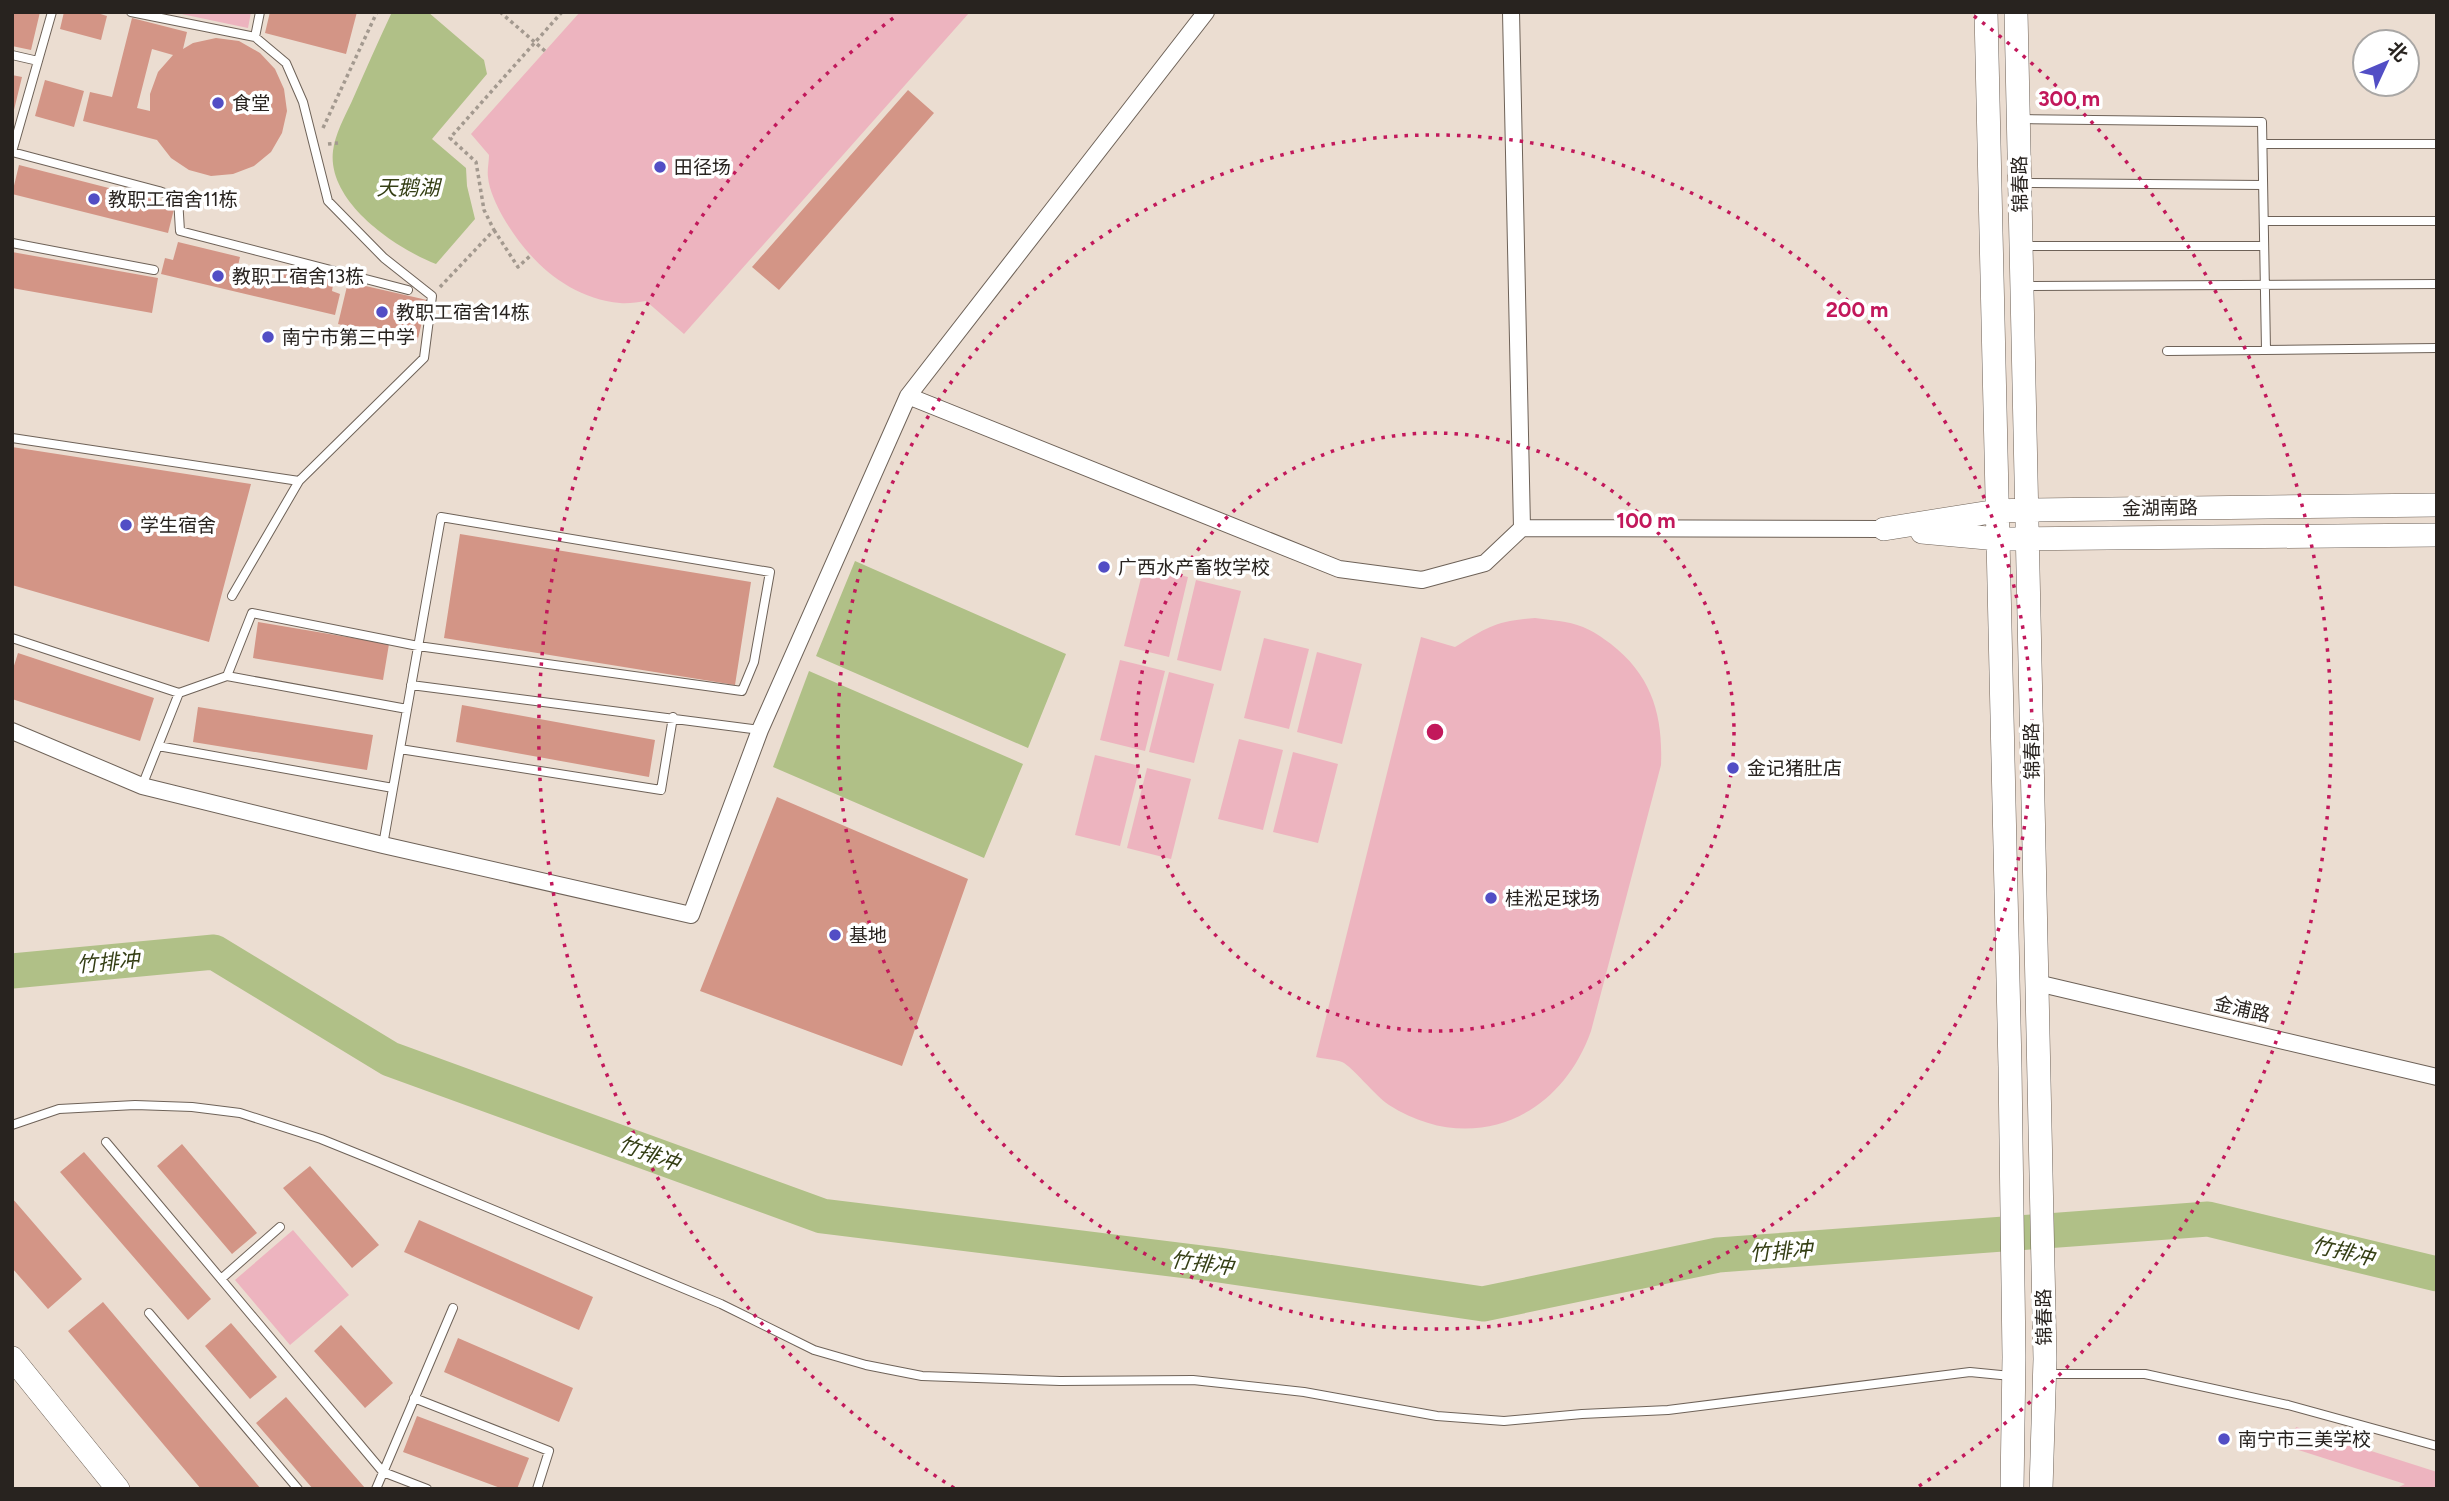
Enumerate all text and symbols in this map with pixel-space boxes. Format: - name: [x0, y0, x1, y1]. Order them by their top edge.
- north arrow: [2351, 28, 2421, 98]
- text: 北: [2383, 37, 2413, 66]
- text: 300 m: [2038, 86, 2100, 111]
- place label: 食堂: [232, 92, 270, 115]
- marker: 食堂: [210, 95, 226, 111]
- street label: 锦春路: [2008, 155, 2032, 213]
- place label: 田径场: [674, 156, 731, 179]
- marker: 田径场: [652, 159, 668, 175]
- water label: 天鹅湖: [377, 175, 442, 200]
- place label: 教职工宿舍11栋: [108, 188, 238, 211]
- marker: 教职工宿舍11栋: [86, 191, 102, 207]
- place label: 教职工宿舍13栋: [232, 265, 364, 288]
- marker: 教职工宿舍13栋: [210, 268, 226, 284]
- text: 200 m: [1826, 297, 1888, 322]
- place label: 教职工宿舍14栋: [396, 301, 530, 324]
- marker: 教职工宿舍14栋: [374, 304, 390, 320]
- place label: 南宁市第三中学: [282, 326, 415, 349]
- marker: 南宁市第三中学: [260, 329, 276, 345]
- street label: 金湖南路: [2122, 496, 2198, 520]
- text: 100 m: [1616, 508, 1676, 533]
- place label: 学生宿舍: [140, 514, 216, 537]
- marker: 学生宿舍: [118, 517, 134, 533]
- place label: 广西水产畜牧学校: [1118, 556, 1270, 579]
- marker: 广西水产畜牧学校: [1096, 559, 1112, 575]
- centre of rings: [1423, 720, 1447, 744]
- street label: 锦春路: [2020, 722, 2044, 780]
- place label: 金记猪肚店: [1747, 757, 1842, 780]
- marker: 金记猪肚店: [1725, 760, 1741, 776]
- place label: 桂淞足球场: [1505, 887, 1600, 910]
- marker: 桂淞足球场: [1483, 890, 1499, 906]
- place label: 基地: [849, 924, 887, 947]
- marker: 基地: [827, 927, 843, 943]
- water label: 竹排冲: [76, 947, 142, 977]
- street label: 金浦路: [2212, 991, 2272, 1027]
- water label: 竹排冲: [615, 1130, 685, 1176]
- water label: 竹排冲: [2309, 1232, 2378, 1271]
- water label: 竹排冲: [1749, 1236, 1815, 1266]
- water label: 竹排冲: [1169, 1247, 1237, 1279]
- street label: 锦春路: [2032, 1288, 2056, 1346]
- place label: 南宁市三美学校: [2238, 1428, 2371, 1451]
- marker: 南宁市三美学校: [2216, 1431, 2232, 1447]

